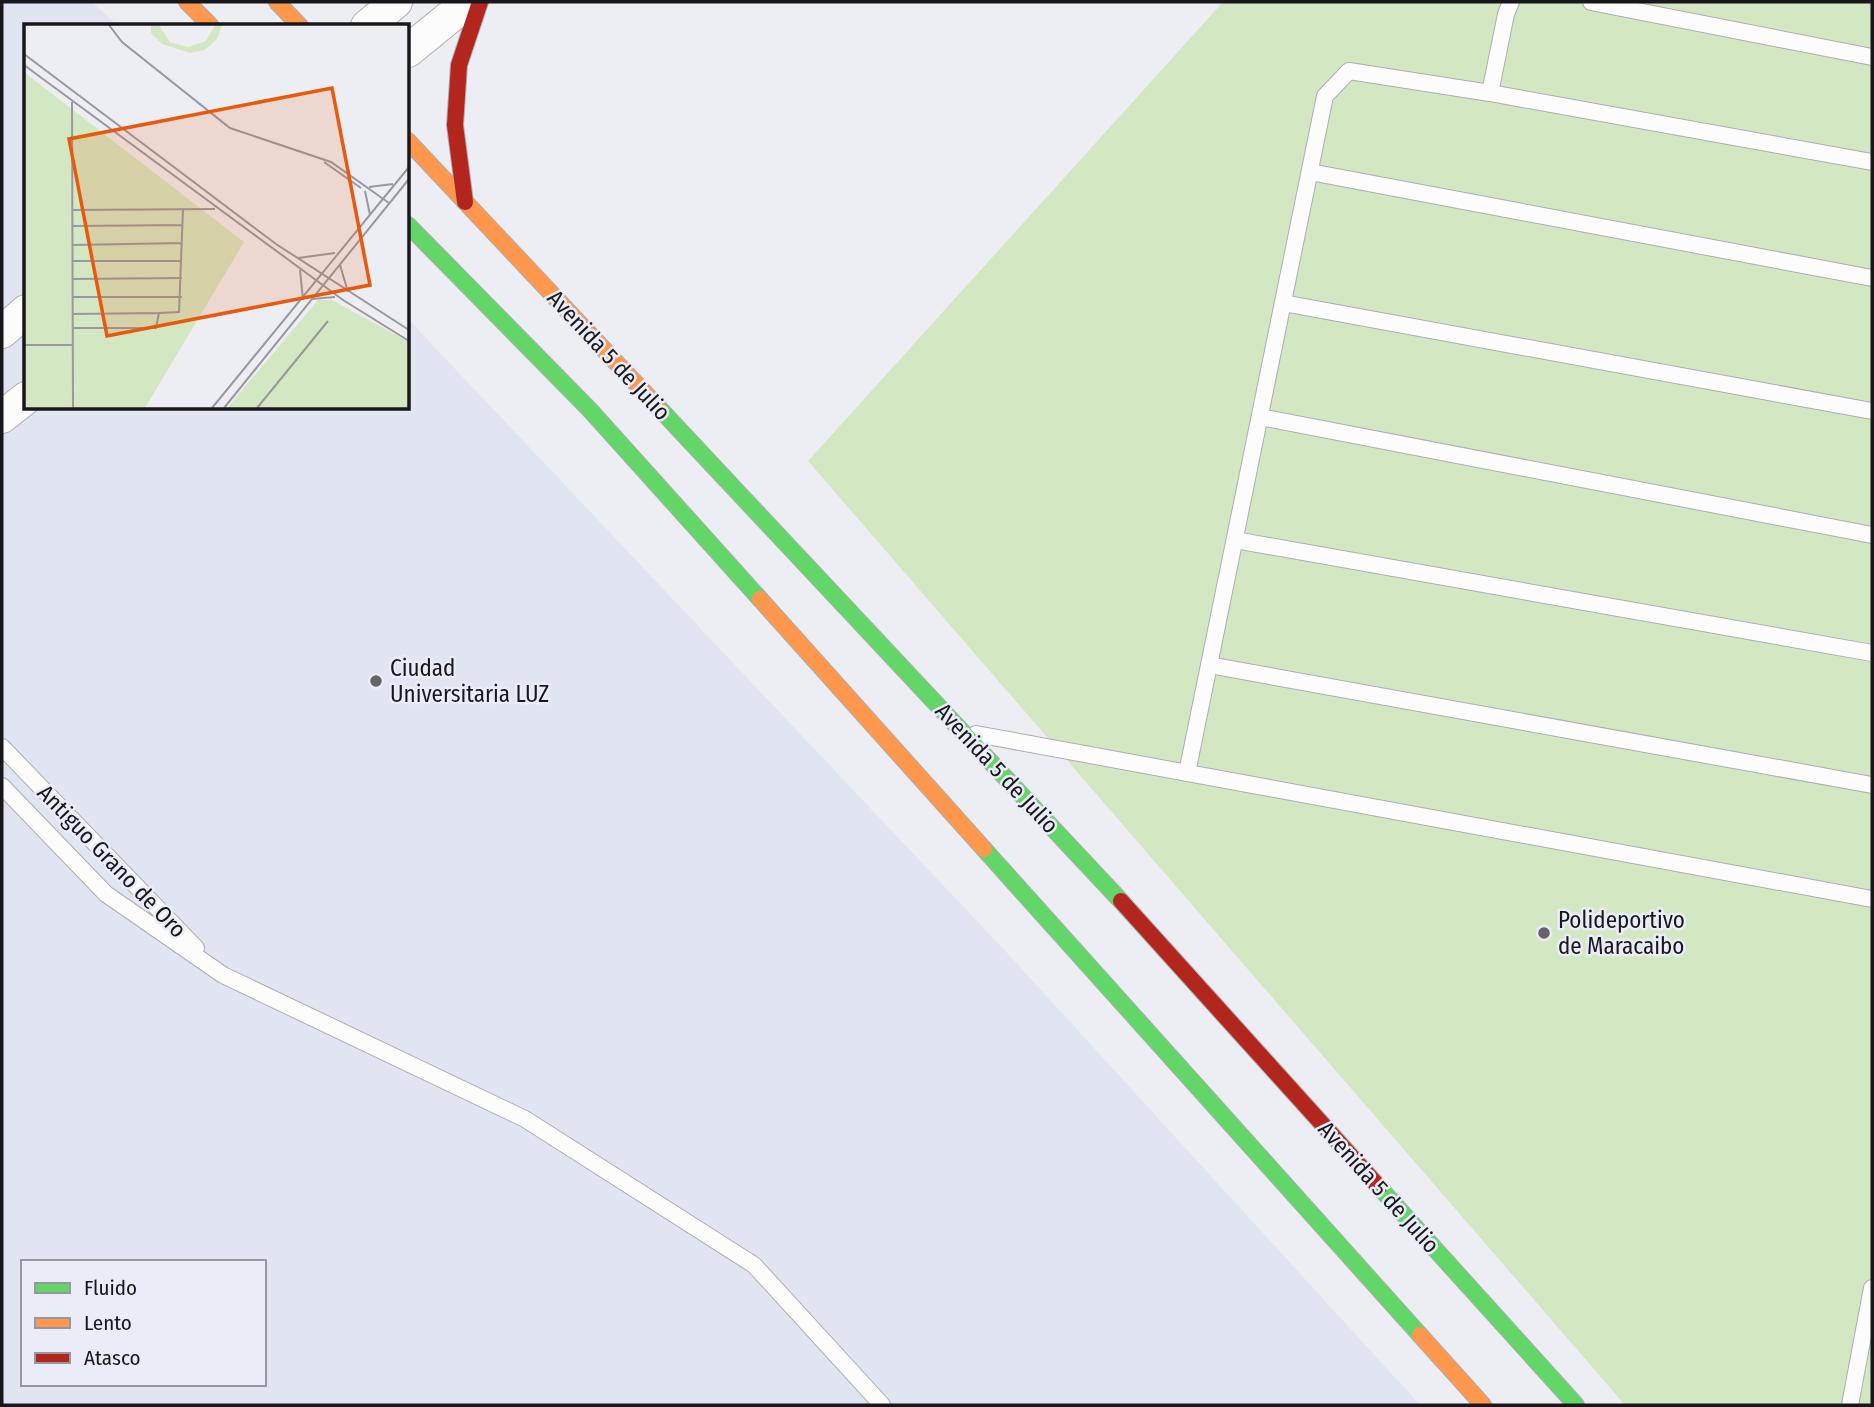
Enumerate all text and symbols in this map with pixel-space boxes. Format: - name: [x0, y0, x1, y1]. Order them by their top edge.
- inset map: [24, 24, 410, 410]
- street label: Avenida 5 de Julio: [542, 284, 676, 426]
- place label: Ciudad Universitaria LUZ: [390, 654, 549, 708]
- marker: Ciudad Universitaria LUZ: [368, 673, 384, 689]
- street label: Avenida 5 de Julio: [930, 697, 1064, 839]
- street label: Antiguo Grano de Oro: [32, 779, 192, 943]
- place label: Polideportivo de Maracaibo: [1558, 906, 1685, 960]
- marker: Polideportivo de Maracaibo: [1536, 925, 1552, 941]
- street label: Avenida 5 de Julio: [1312, 1115, 1446, 1259]
- legend: [21, 1260, 266, 1386]
- text: Fluido: [84, 1275, 137, 1301]
- text: Lento: [84, 1310, 132, 1336]
- text: Atasco: [84, 1345, 141, 1371]

